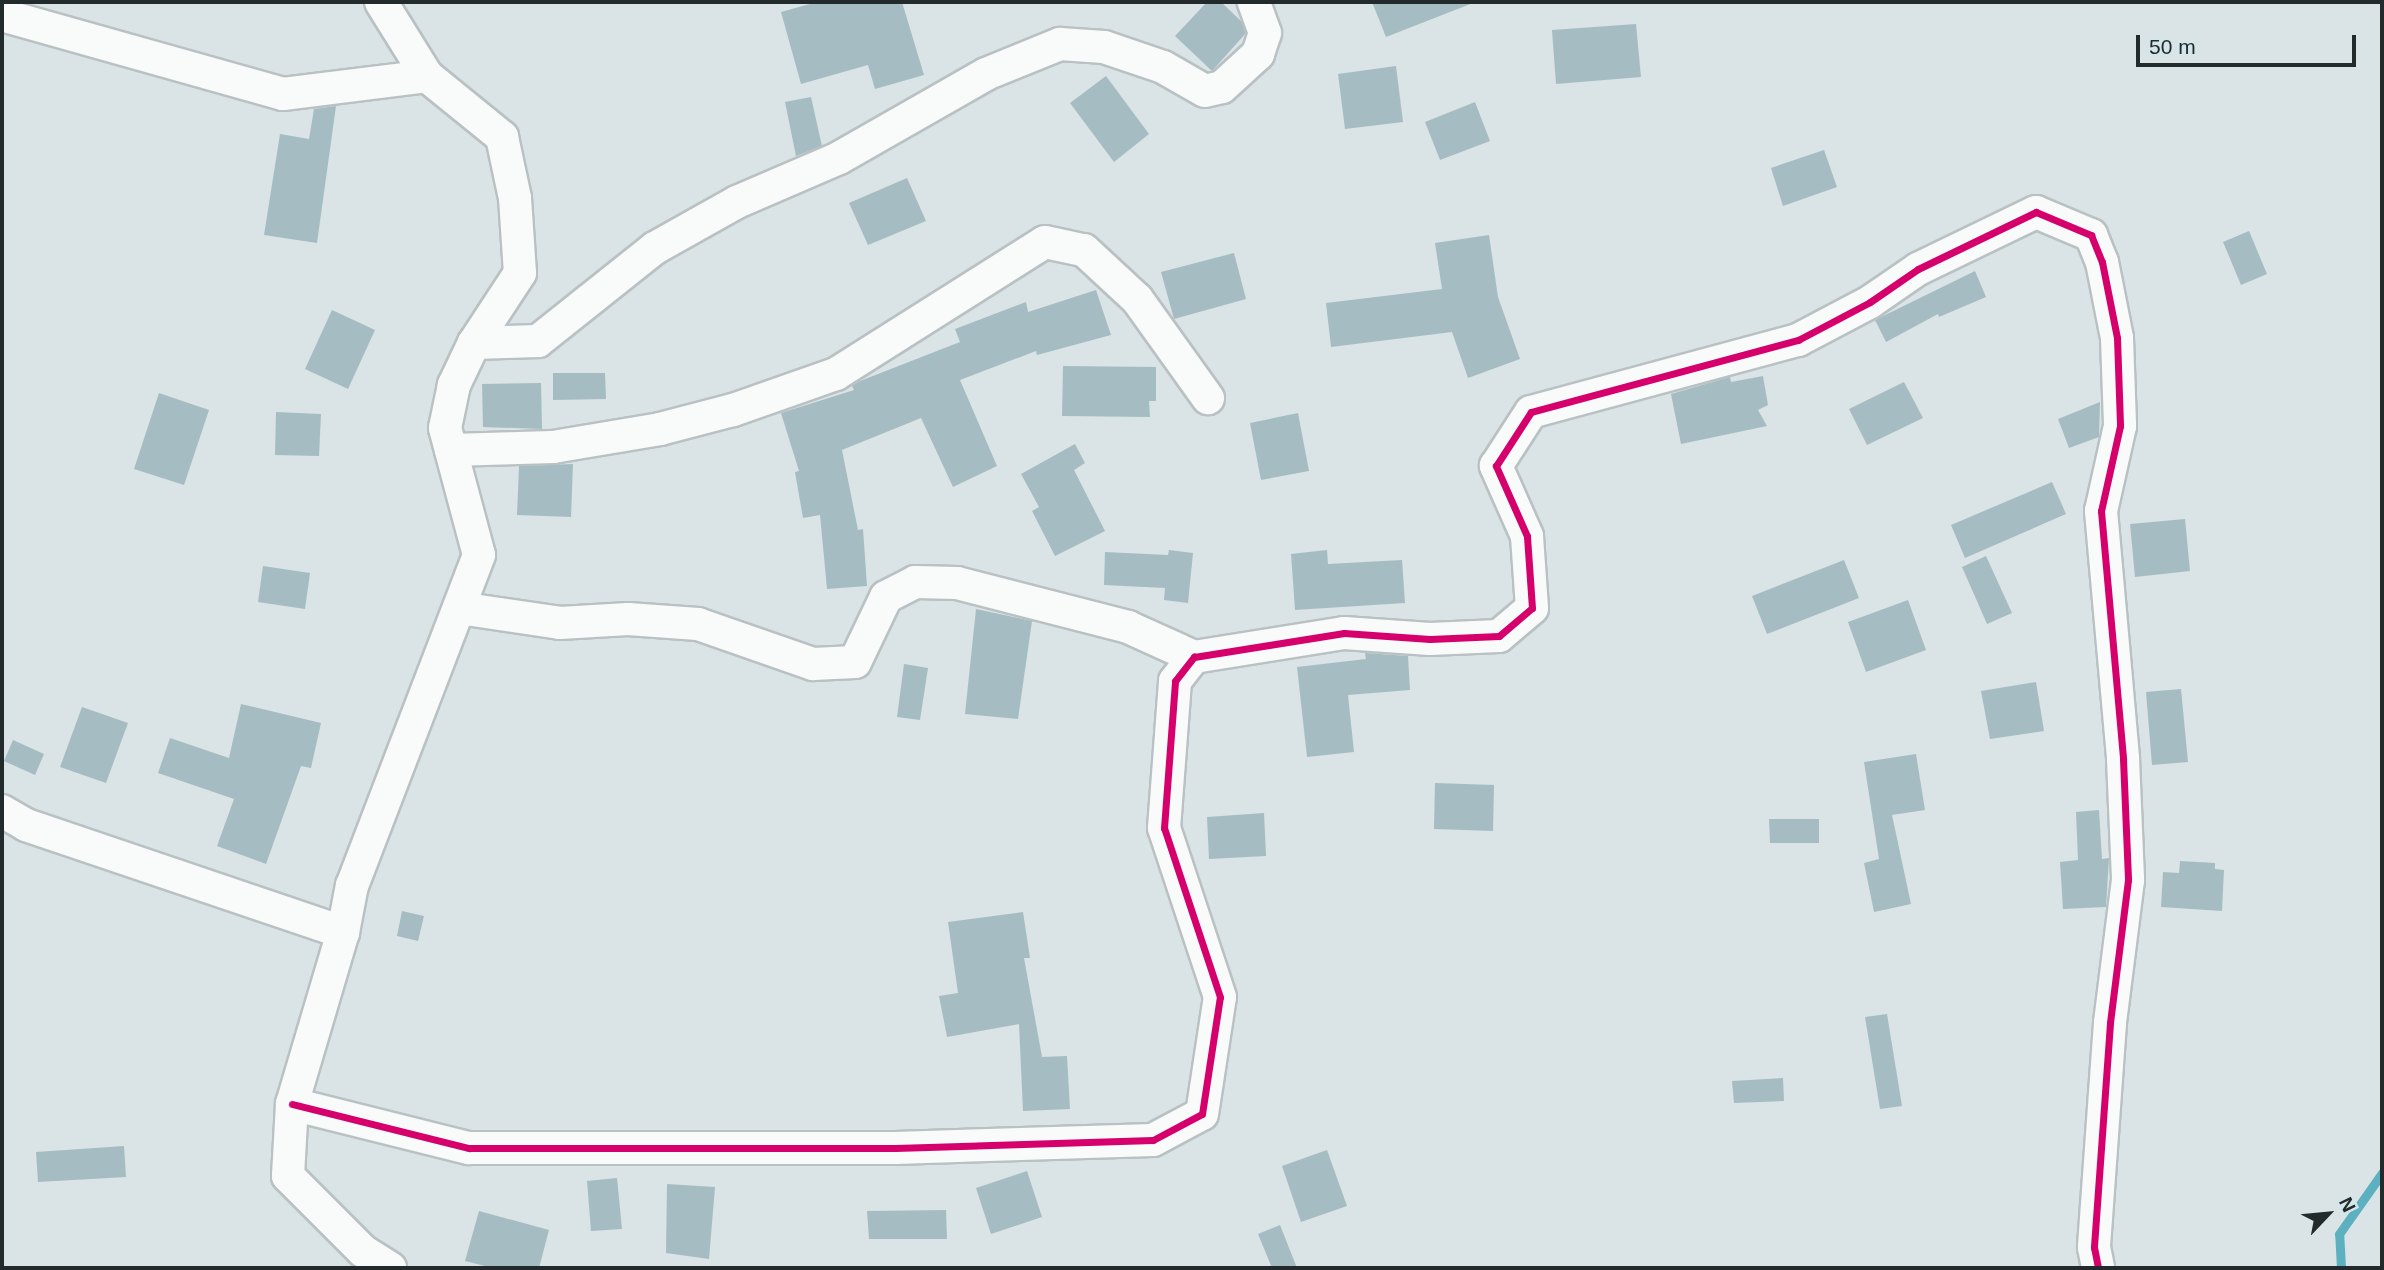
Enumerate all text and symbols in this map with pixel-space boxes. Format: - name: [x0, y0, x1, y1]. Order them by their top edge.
- scale bar: [2139, 21, 2360, 65]
- text: 50 m: [2149, 35, 2196, 58]
- north arrow: [2293, 1179, 2363, 1249]
- text: N: [2335, 1194, 2360, 1215]

